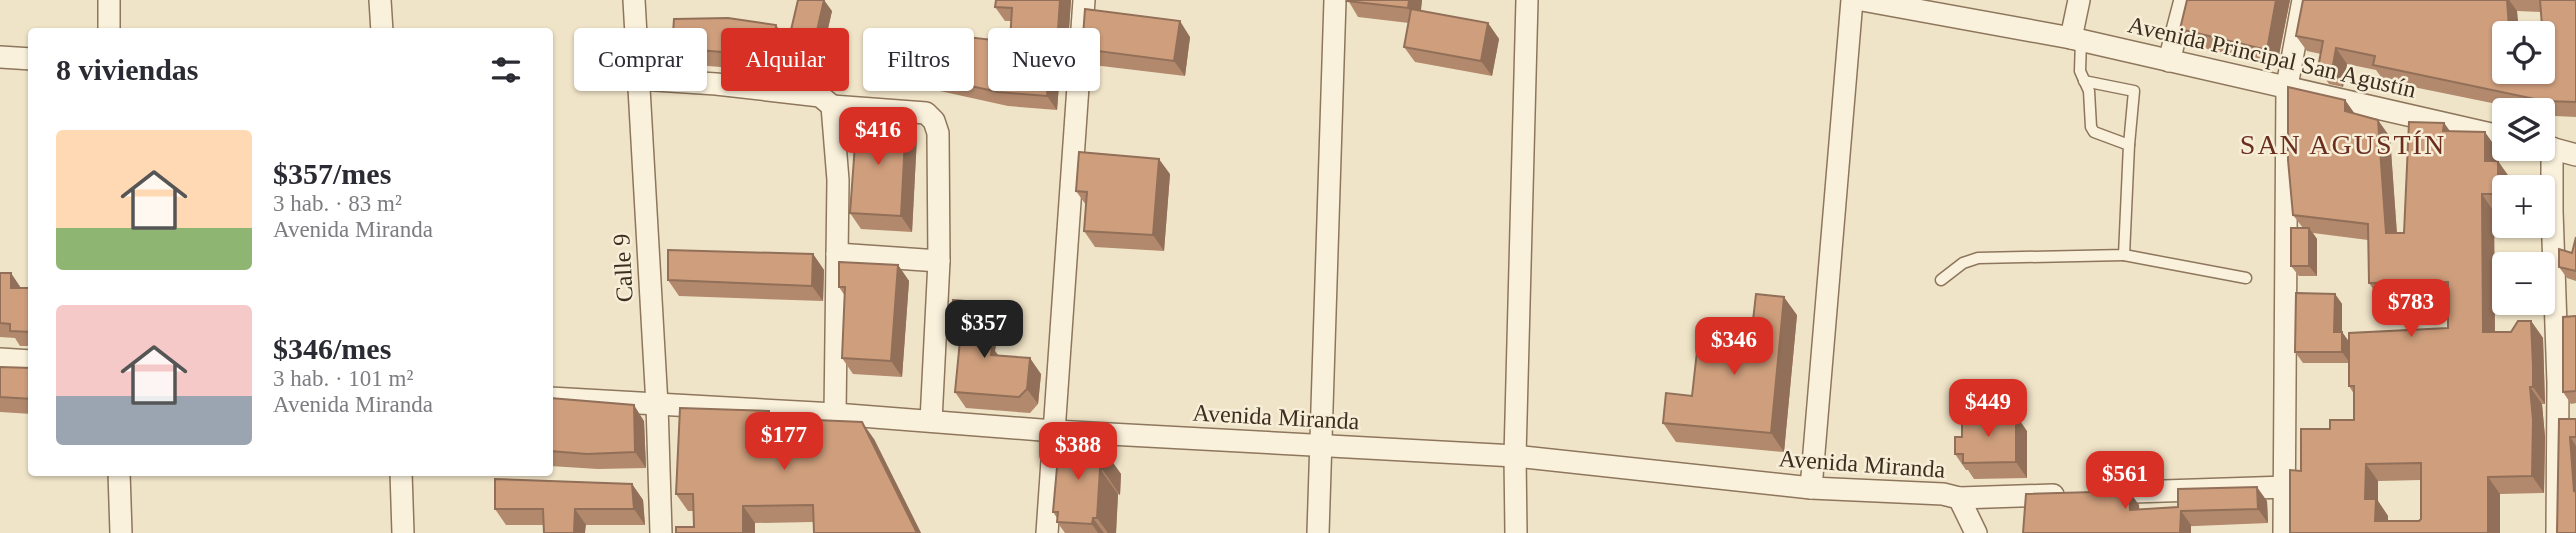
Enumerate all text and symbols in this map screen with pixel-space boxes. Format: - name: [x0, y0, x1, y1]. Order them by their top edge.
- street label: Avenida Principal San Agustín: [2125, 11, 2419, 103]
- map controls: [2492, 21, 2555, 315]
- button: locate: [2492, 21, 2555, 84]
- chip: Comprar: [574, 28, 707, 91]
- chip: Alquilar: [721, 28, 849, 91]
- chip: Filtros: [863, 28, 974, 91]
- chip: Nuevo: [988, 28, 1100, 91]
- icon: filters: [487, 51, 525, 89]
- text: 8 viviendas: [56, 53, 199, 86]
- button: layers: [2492, 98, 2555, 161]
- pin: $416: [837, 108, 919, 167]
- text: $416: [855, 117, 901, 142]
- district label: SAN AGUSTÍN: [2240, 129, 2446, 160]
- text: $357/mes: [273, 157, 391, 190]
- icon: home: [112, 158, 196, 242]
- button: +: [2492, 175, 2555, 238]
- text: 3 hab. · 83 m²: [273, 191, 402, 216]
- text: Avenida Miranda: [273, 217, 433, 242]
- street label: Calle 9: [608, 233, 638, 303]
- button: −: [2492, 252, 2555, 315]
- pin: $783: [2370, 280, 2452, 339]
- text: $783: [2388, 289, 2434, 314]
- pin: $357: [943, 300, 1025, 360]
- text: $357: [961, 310, 1007, 335]
- pin: $346: [1693, 318, 1775, 377]
- text: $346: [1711, 327, 1757, 352]
- text: $346/mes: [273, 332, 391, 365]
- icon: home: [112, 333, 196, 417]
- text: 3 hab. · 101 m²: [273, 366, 413, 391]
- pin: $449: [1947, 380, 2029, 439]
- text: $449: [1965, 389, 2011, 414]
- text: Avenida Miranda: [273, 392, 433, 417]
- street label: Avenida Miranda: [1192, 400, 1360, 434]
- pin: $177: [743, 412, 825, 472]
- text: $177: [761, 422, 807, 447]
- pin: $388: [1037, 422, 1119, 482]
- text: $388: [1055, 432, 1101, 457]
- street label: Avenida Miranda: [1778, 445, 1946, 483]
- pin: $561: [2084, 452, 2166, 511]
- text: $561: [2102, 461, 2148, 486]

